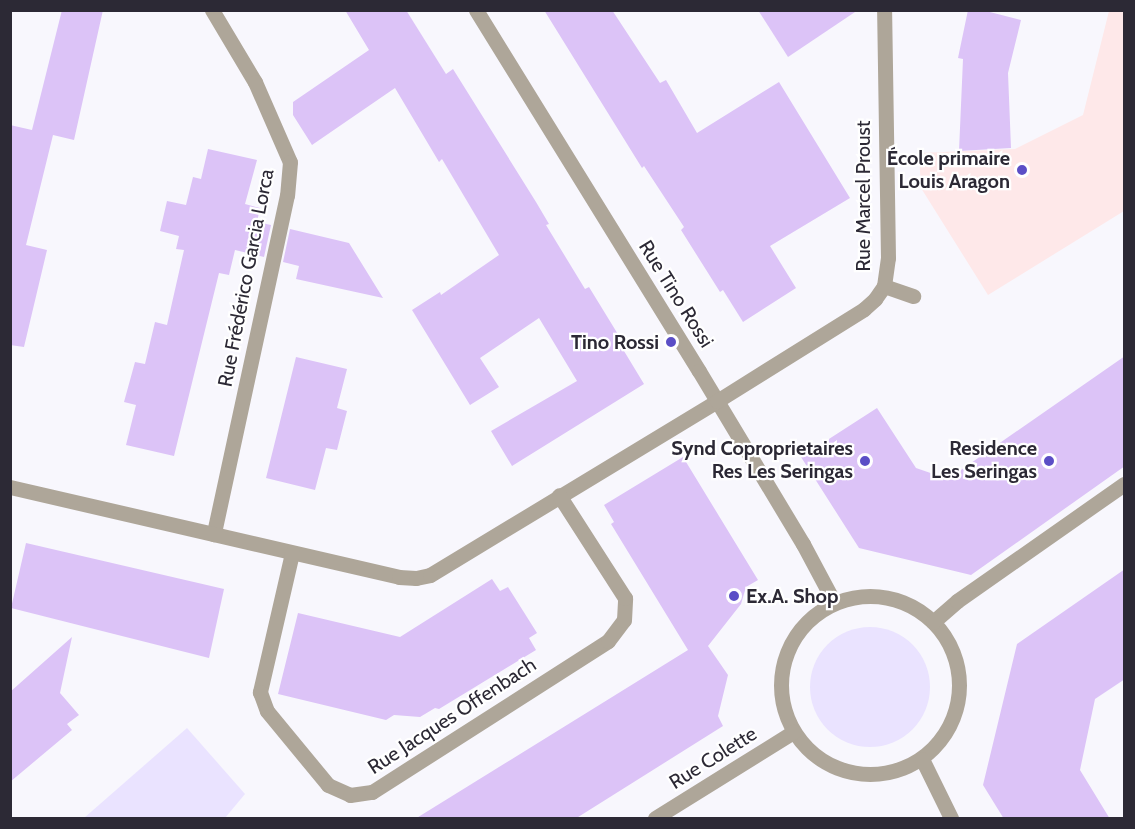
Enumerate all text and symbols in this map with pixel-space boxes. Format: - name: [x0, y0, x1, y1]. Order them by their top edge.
- street label: Rue Marcel Proust: [851, 120, 875, 272]
- place label: École primaire Louis Aragon: [887, 146, 1010, 193]
- marker: École primaire Louis Aragon: [1015, 163, 1029, 177]
- street label: Rue Frédérico Garcia Lorca: [213, 167, 279, 389]
- street label: Rue Tino Rossi: [634, 236, 718, 352]
- place label: Tino Rossi: [571, 330, 659, 354]
- marker: Tino Rossi: [664, 335, 678, 349]
- place label: Synd Coproprietaires Res Les Seringas: [671, 437, 853, 484]
- place label: Residence Les Seringas: [931, 437, 1037, 484]
- marker: Synd Coproprietaires Res Les Seringas: [858, 454, 872, 468]
- marker: Residence Les Seringas: [1042, 454, 1056, 468]
- place label: Ex.A. Shop: [746, 584, 838, 608]
- marker: Ex.A. Shop: [727, 589, 741, 603]
- street label: Rue Jacques Offenbach: [363, 653, 541, 779]
- street label: Rue Colette: [665, 722, 761, 794]

